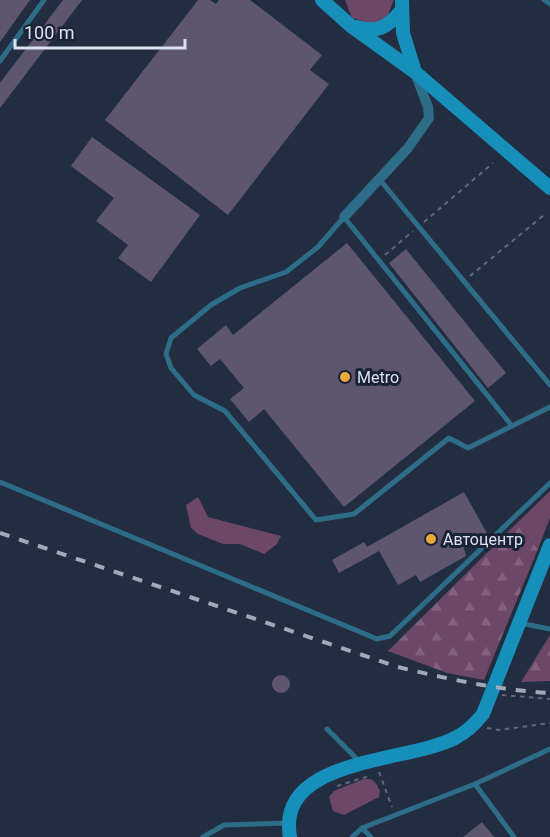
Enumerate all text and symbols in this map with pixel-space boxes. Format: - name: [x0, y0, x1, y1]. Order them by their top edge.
- scale bar: [15, 12, 184, 50]
- text: 100 m: [24, 22, 75, 43]
- place label: Metro: [357, 368, 399, 387]
- marker: Metro: [338, 370, 352, 384]
- place label: Автоцентр: [443, 530, 523, 549]
- marker: Автоцентр: [424, 532, 438, 546]

